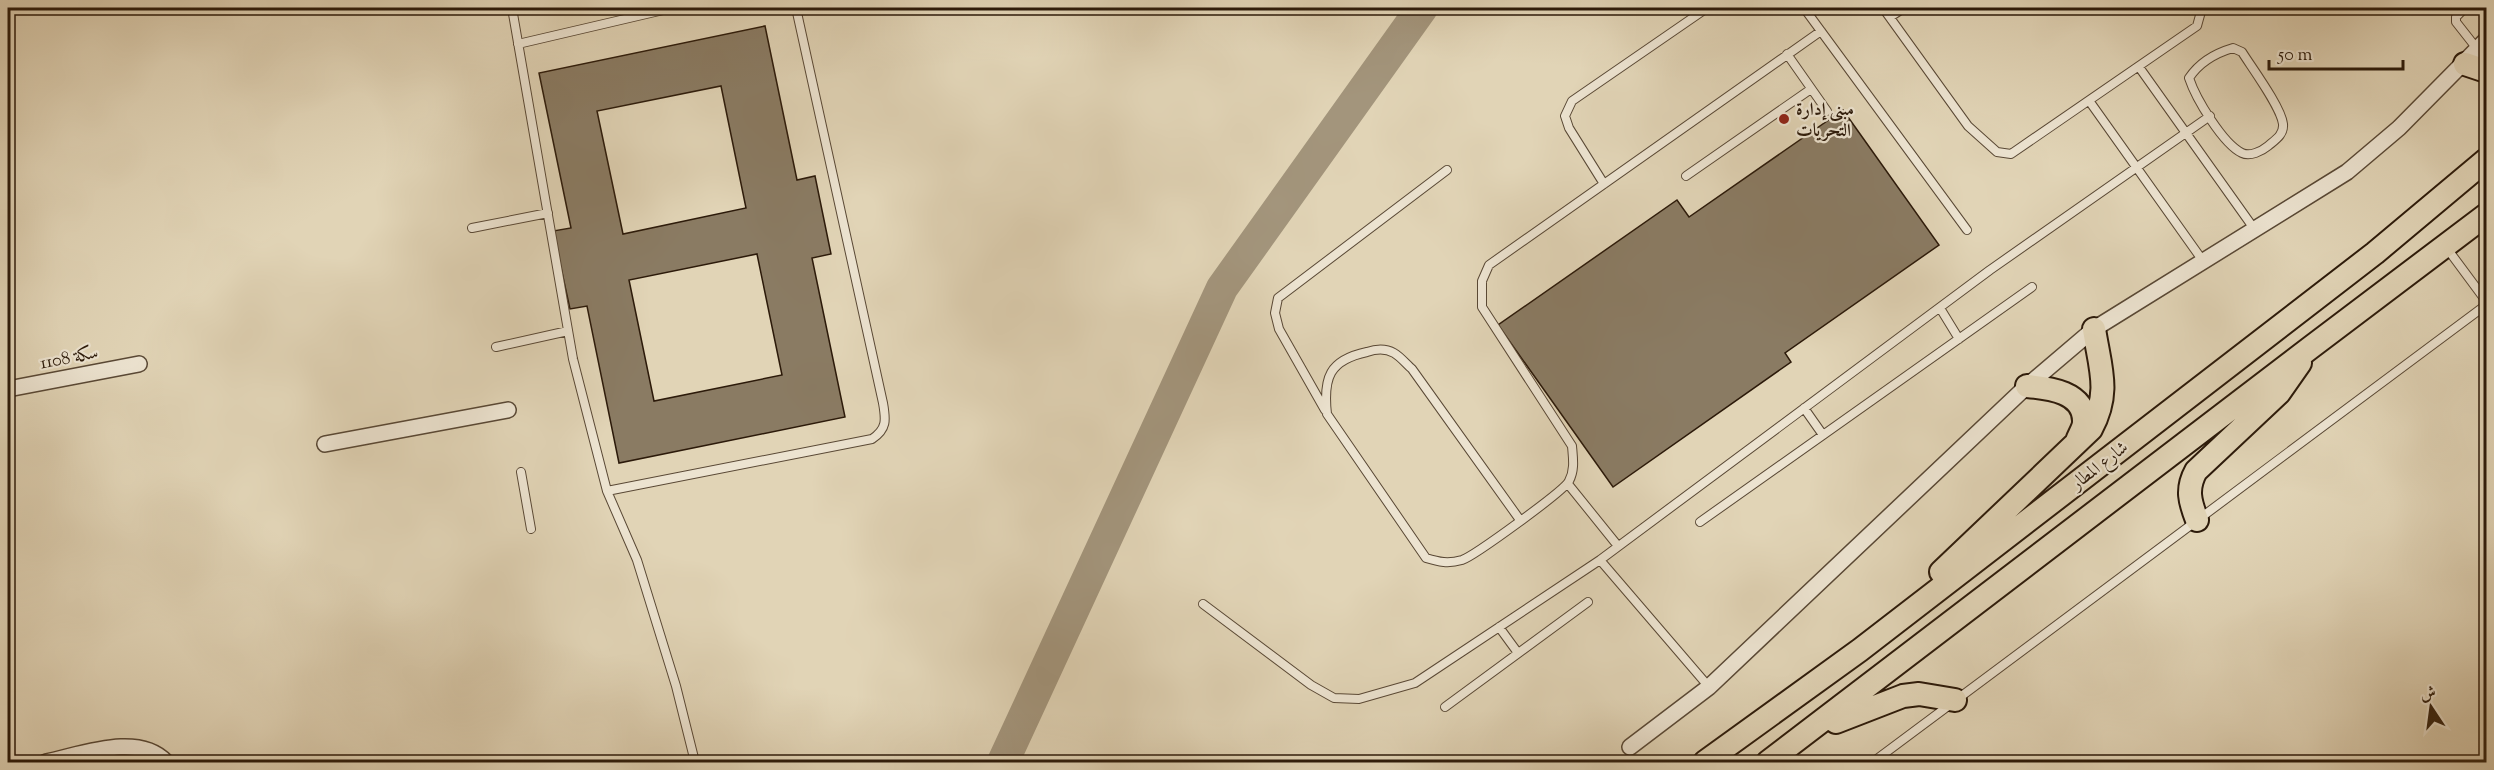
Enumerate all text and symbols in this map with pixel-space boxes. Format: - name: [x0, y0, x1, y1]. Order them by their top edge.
- scale bar: [2269, 33, 2402, 71]
- text: 50 m: [2277, 43, 2313, 69]
- place label: مبنى إدارة التحريات: [1796, 98, 1854, 145]
- marker: مبنى إدارة التحريات: [1777, 112, 1791, 126]
- street label: سكة 1108: [38, 341, 101, 377]
- street label: شارع المطار: [2064, 436, 2134, 499]
- north arrow: [2401, 677, 2461, 737]
- text: ش: [2418, 682, 2439, 708]

